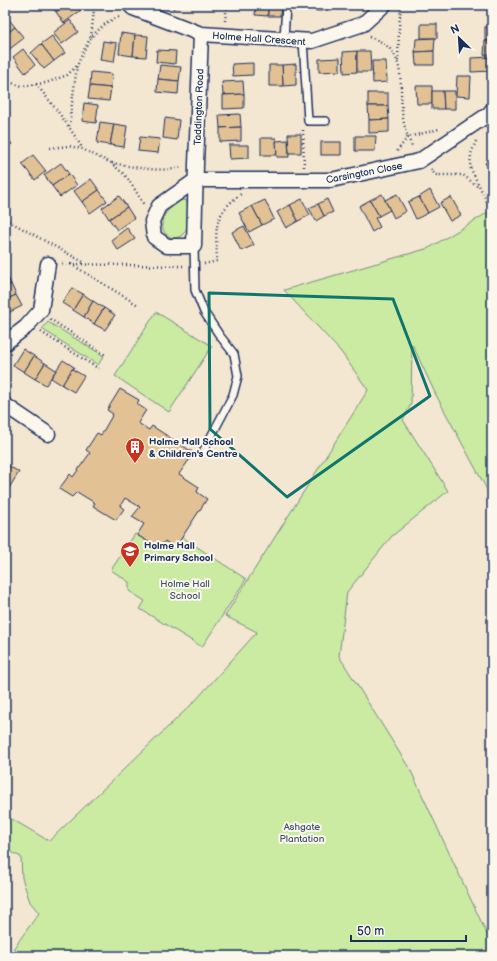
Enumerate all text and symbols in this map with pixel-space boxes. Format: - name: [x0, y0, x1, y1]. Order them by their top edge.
- north arrow: [439, 18, 479, 58]
- text: N: [448, 22, 461, 37]
- street label: Holme Hall Crescent: [212, 30, 306, 48]
- street label: Taddington Road: [192, 68, 206, 146]
- street label: Carsington Close: [325, 160, 404, 186]
- building icon: Holme Hall School & Children's Centre: [124, 436, 146, 464]
- place label: Holme Hall School & Children's Centre: [149, 436, 238, 460]
- school or university icon: Holme Hall Primary School: [119, 540, 141, 568]
- place label: Holme Hall Primary School: [144, 540, 213, 564]
- park label: Holme Hall School: [160, 578, 210, 602]
- park label: Ashgate Plantation: [280, 821, 325, 845]
- scale bar: [351, 917, 466, 943]
- text: 50 m: [357, 924, 384, 939]

